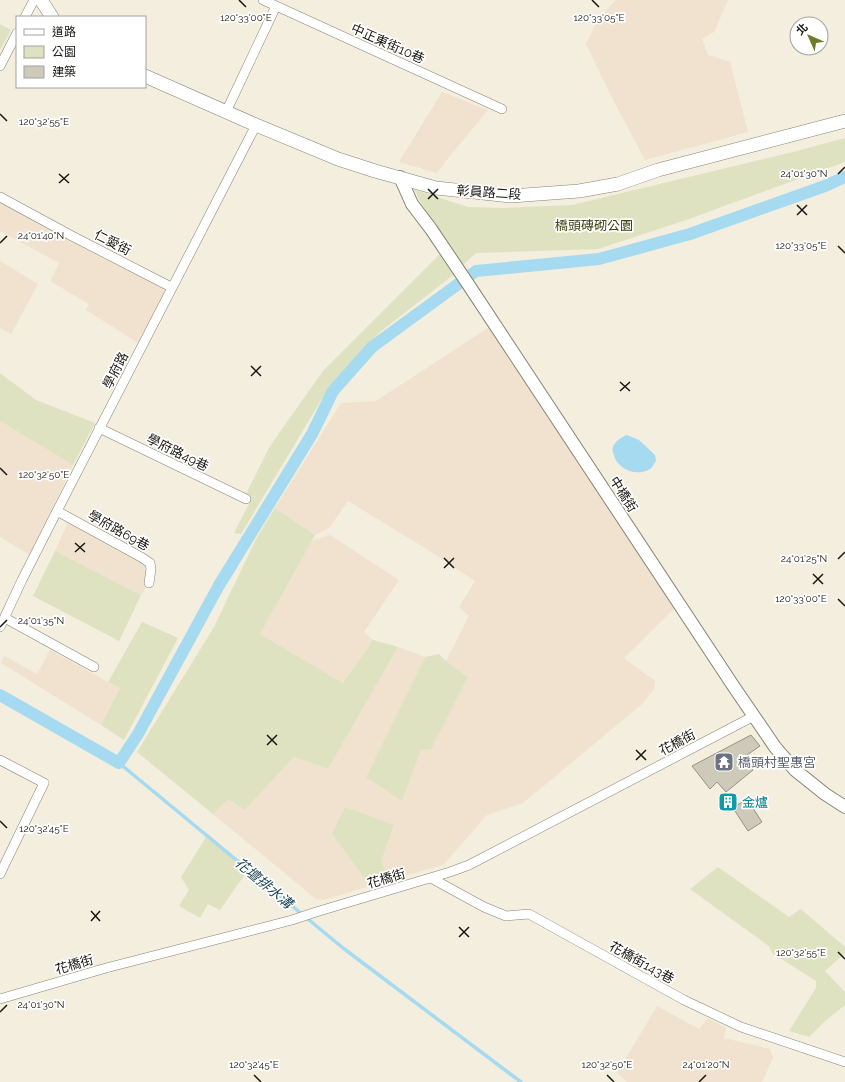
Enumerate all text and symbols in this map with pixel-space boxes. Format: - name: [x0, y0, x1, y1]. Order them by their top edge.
- text: 120°33'00"E: [220, 12, 272, 23]
- text: 120°33'05"E: [573, 12, 625, 23]
- legend: [16, 16, 146, 88]
- north arrow: [789, 16, 829, 56]
- street label: 中正東街10巷: [349, 21, 427, 66]
- text: 北: [794, 21, 811, 38]
- text: 道路: [52, 25, 76, 39]
- text: 公園: [52, 45, 76, 59]
- text: 建築: [52, 65, 76, 79]
- text: 120°32'55"E: [19, 116, 69, 127]
- text: 24°01'30"N: [780, 168, 828, 179]
- street label: 彰員路二段: [456, 183, 522, 202]
- park label: 橋頭磚砌公園: [555, 218, 633, 233]
- street label: 仁愛街: [92, 227, 134, 258]
- text: 24°01'40"N: [18, 230, 64, 241]
- text: 120°33'05"E: [775, 240, 827, 251]
- street label: 學府路: [100, 349, 131, 391]
- street label: 學府路49巷: [145, 431, 211, 474]
- text: 120°32'50"E: [19, 469, 69, 480]
- street label: 中橋街: [607, 474, 640, 515]
- street label: 學府路69巷: [86, 508, 152, 553]
- text: 24°01'25"N: [781, 553, 827, 564]
- text: 120°33'00"E: [775, 593, 827, 604]
- text: 24°01'35"N: [18, 615, 64, 626]
- street label: 花橋街: [656, 727, 698, 758]
- temple icon: 橋頭村聖惠宮: [713, 751, 735, 773]
- place label: 橋頭村聖惠宮: [738, 755, 816, 770]
- building icon: 金爐: [717, 791, 739, 813]
- place label: 金爐: [742, 795, 768, 810]
- text: 120°32'45"E: [19, 823, 69, 834]
- water label: 花壇排水溝: [232, 854, 297, 913]
- street label: 花橋街: [365, 866, 407, 891]
- street label: 花橋街143巷: [607, 939, 677, 986]
- text: 120°32'55"E: [776, 947, 826, 958]
- street label: 花橋街: [53, 952, 95, 977]
- text: 24°01'30"N: [17, 999, 65, 1010]
- text: 120°32'45"E: [229, 1059, 279, 1070]
- text: 120°32'50"E: [582, 1059, 632, 1070]
- text: 24°01'20"N: [682, 1059, 730, 1070]

